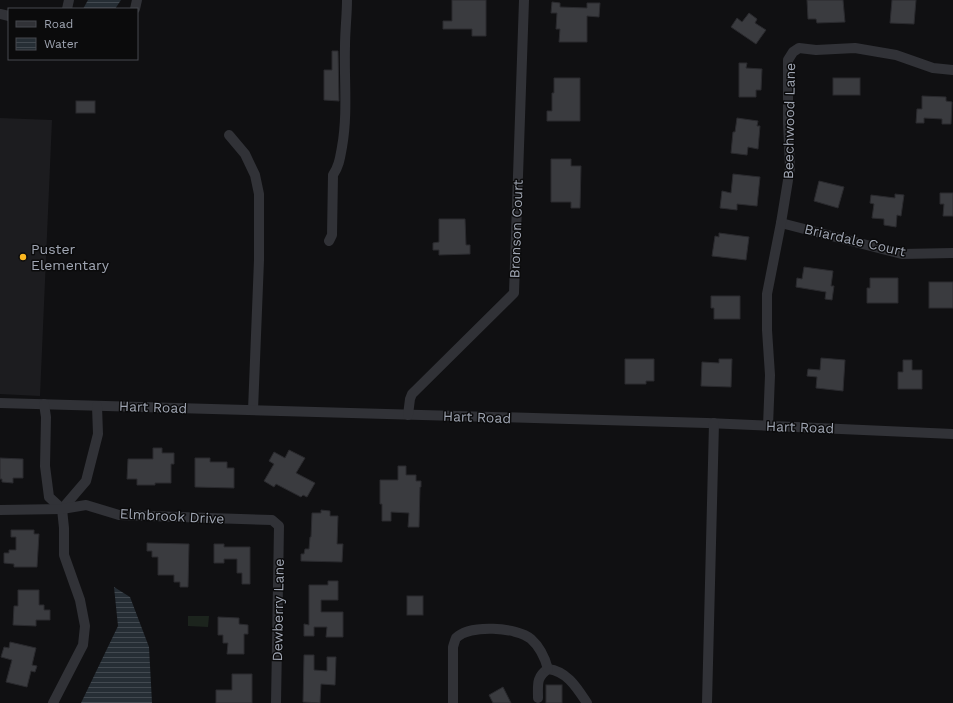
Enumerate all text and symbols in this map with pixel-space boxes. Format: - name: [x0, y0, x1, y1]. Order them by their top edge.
- legend: [8, 8, 138, 60]
- text: Road: [44, 17, 73, 31]
- text: Water: [44, 37, 79, 51]
- street label: Beechwood Lane: [780, 63, 798, 179]
- street label: Bronson Court: [506, 179, 526, 279]
- street label: Briardale Court: [803, 221, 907, 259]
- place label: Puster Elementary: [31, 241, 110, 273]
- marker: Puster Elementary: [18, 252, 28, 262]
- street label: Hart Road: [119, 398, 187, 416]
- street label: Hart Road: [443, 408, 511, 426]
- street label: Hart Road: [766, 418, 834, 436]
- street label: Elmbrook Drive: [119, 505, 225, 527]
- street label: Dewberry Lane: [269, 559, 287, 661]

